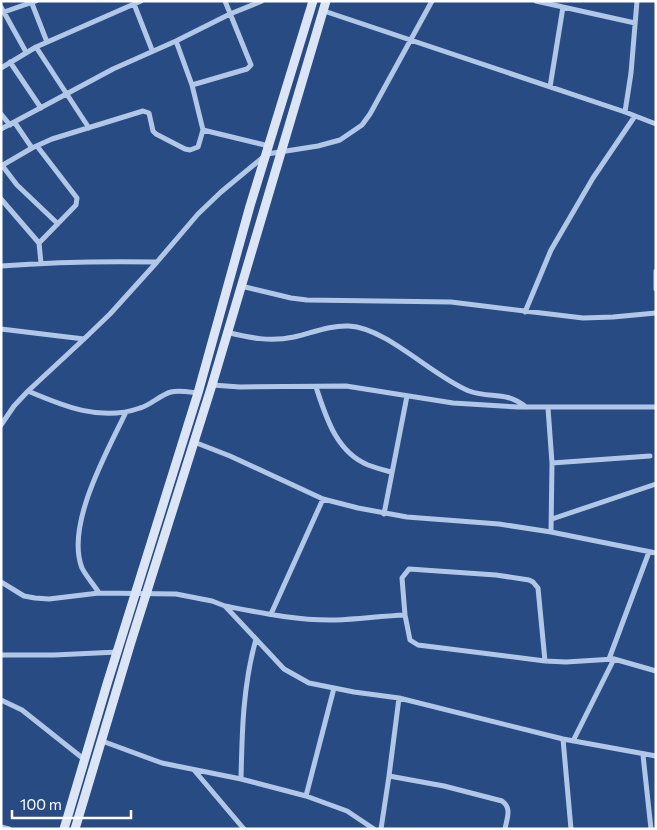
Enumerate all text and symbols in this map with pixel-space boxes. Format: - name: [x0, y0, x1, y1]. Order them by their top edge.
- scale bar: [12, 788, 131, 820]
- text: 100 m: [20, 795, 62, 813]

